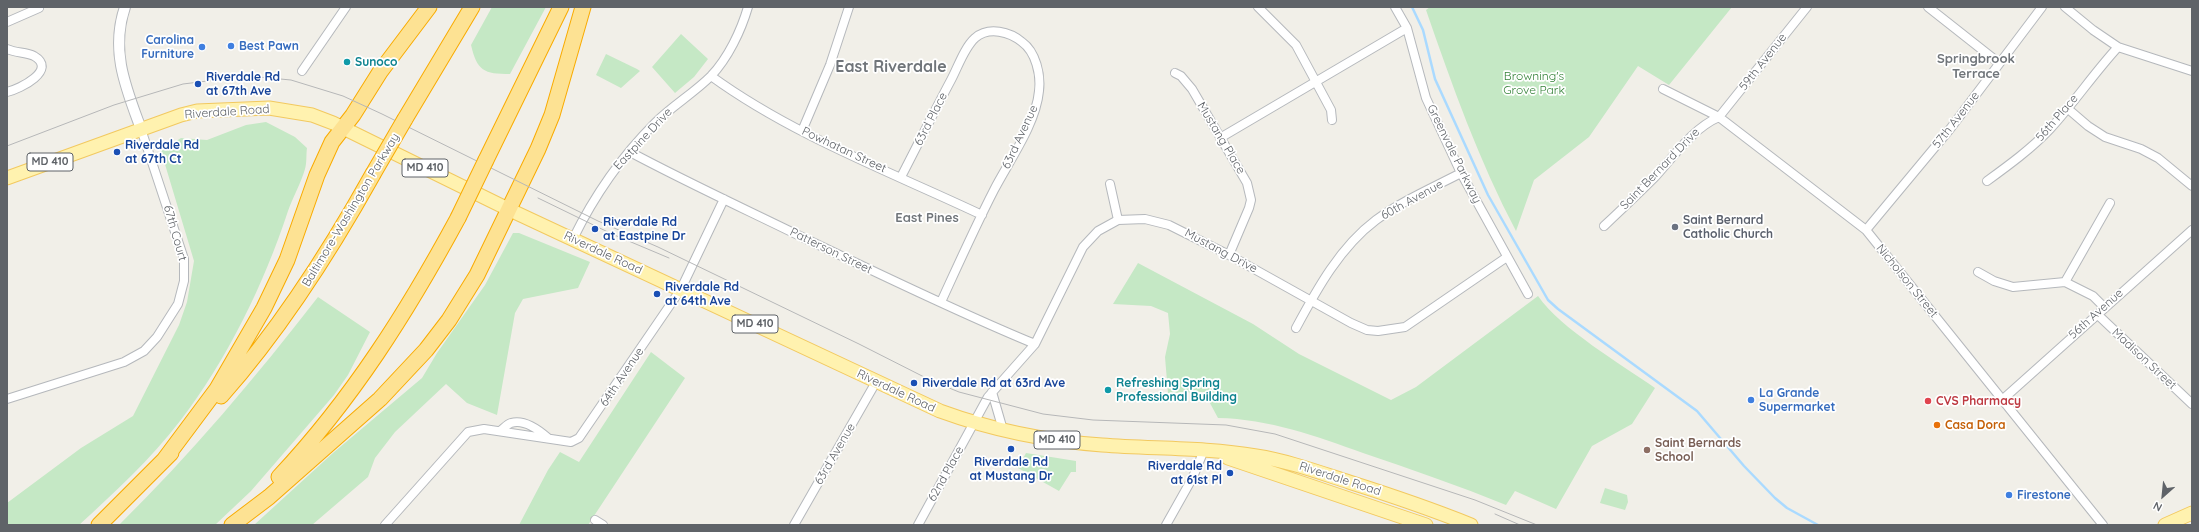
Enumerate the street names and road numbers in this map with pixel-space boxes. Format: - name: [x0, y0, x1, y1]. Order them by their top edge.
- street label: 59th Avenue: [1736, 31, 1790, 93]
- street label: 57th Avenue: [1929, 89, 1983, 151]
- street label: 63rd Place: [911, 90, 951, 148]
- street label: 56th Place: [2033, 92, 2081, 144]
- street label: Mustang Place: [1194, 99, 1248, 177]
- street label: Riverdale Road: [184, 102, 270, 122]
- street label: Greenvale Parkway: [1424, 102, 1484, 206]
- street label: 63rd Avenue: [999, 103, 1041, 171]
- street label: Eastpine Drive: [611, 105, 675, 173]
- street label: Powhatan Street: [799, 124, 889, 176]
- street label: Saint Bernard Drive: [1617, 125, 1703, 213]
- street label: Baltimore-Washington Parkway: [299, 131, 403, 289]
- road number: MD 410: [27, 153, 73, 171]
- road number: MD 410: [402, 159, 448, 177]
- street label: 60th Avenue: [1378, 177, 1446, 223]
- street label: 67th Court: [160, 203, 190, 263]
- street label: Patterson Street: [788, 225, 874, 277]
- street label: Mustang Drive: [1182, 226, 1260, 276]
- street label: Riverdale Road: [561, 229, 645, 277]
- street label: Nicholson Street: [1873, 241, 1941, 321]
- street label: 56th Avenue: [2066, 286, 2126, 342]
- road number: MD 410: [732, 315, 778, 333]
- street label: Madison Street: [2109, 325, 2179, 393]
- street label: 64th Avenue: [597, 345, 647, 409]
- street label: Riverdale Road: [854, 367, 938, 415]
- street label: 63rd Avenue: [812, 421, 858, 487]
- road number: MD 410: [1034, 431, 1080, 449]
- street label: 62nd Place: [925, 444, 967, 504]
- street label: Riverdale Road: [1297, 459, 1383, 499]

